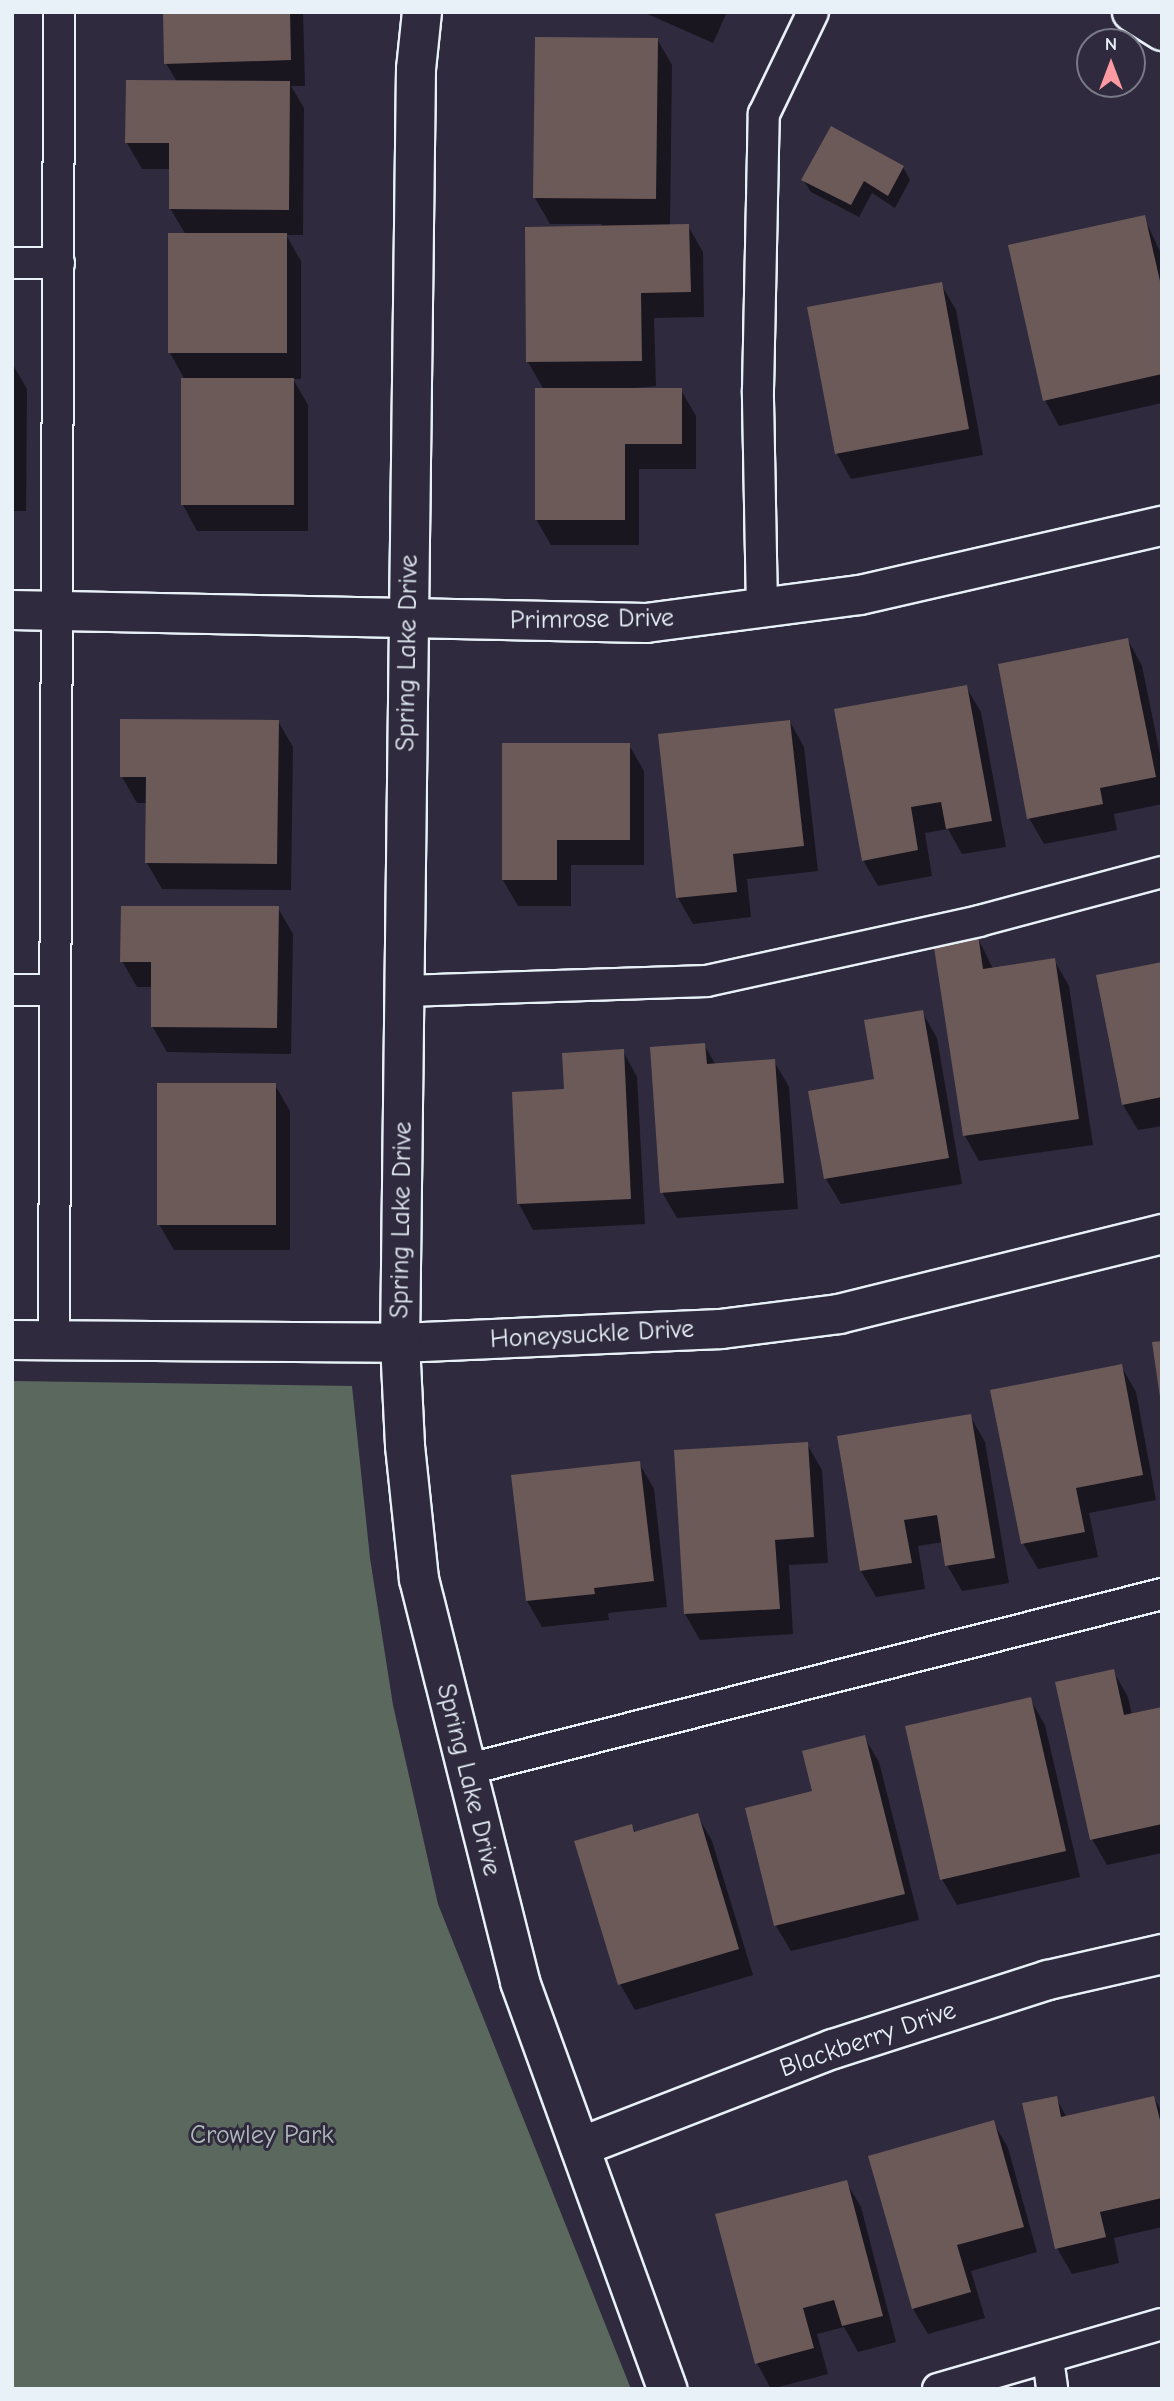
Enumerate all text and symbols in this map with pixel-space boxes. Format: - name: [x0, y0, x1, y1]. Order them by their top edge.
- north arrow: [1076, 28, 1146, 98]
- text: N: [1105, 33, 1117, 55]
- street label: Spring Lake Drive: [391, 554, 425, 752]
- street label: Primrose Drive: [510, 603, 674, 637]
- street label: Spring Lake Drive: [385, 1121, 419, 1319]
- street label: Honeysuckle Drive: [489, 1314, 695, 1356]
- street label: Spring Lake Drive: [429, 1681, 507, 1879]
- street label: Blackberry Drive: [776, 1995, 960, 2085]
- park label: Crowley Park: [190, 2120, 334, 2152]

